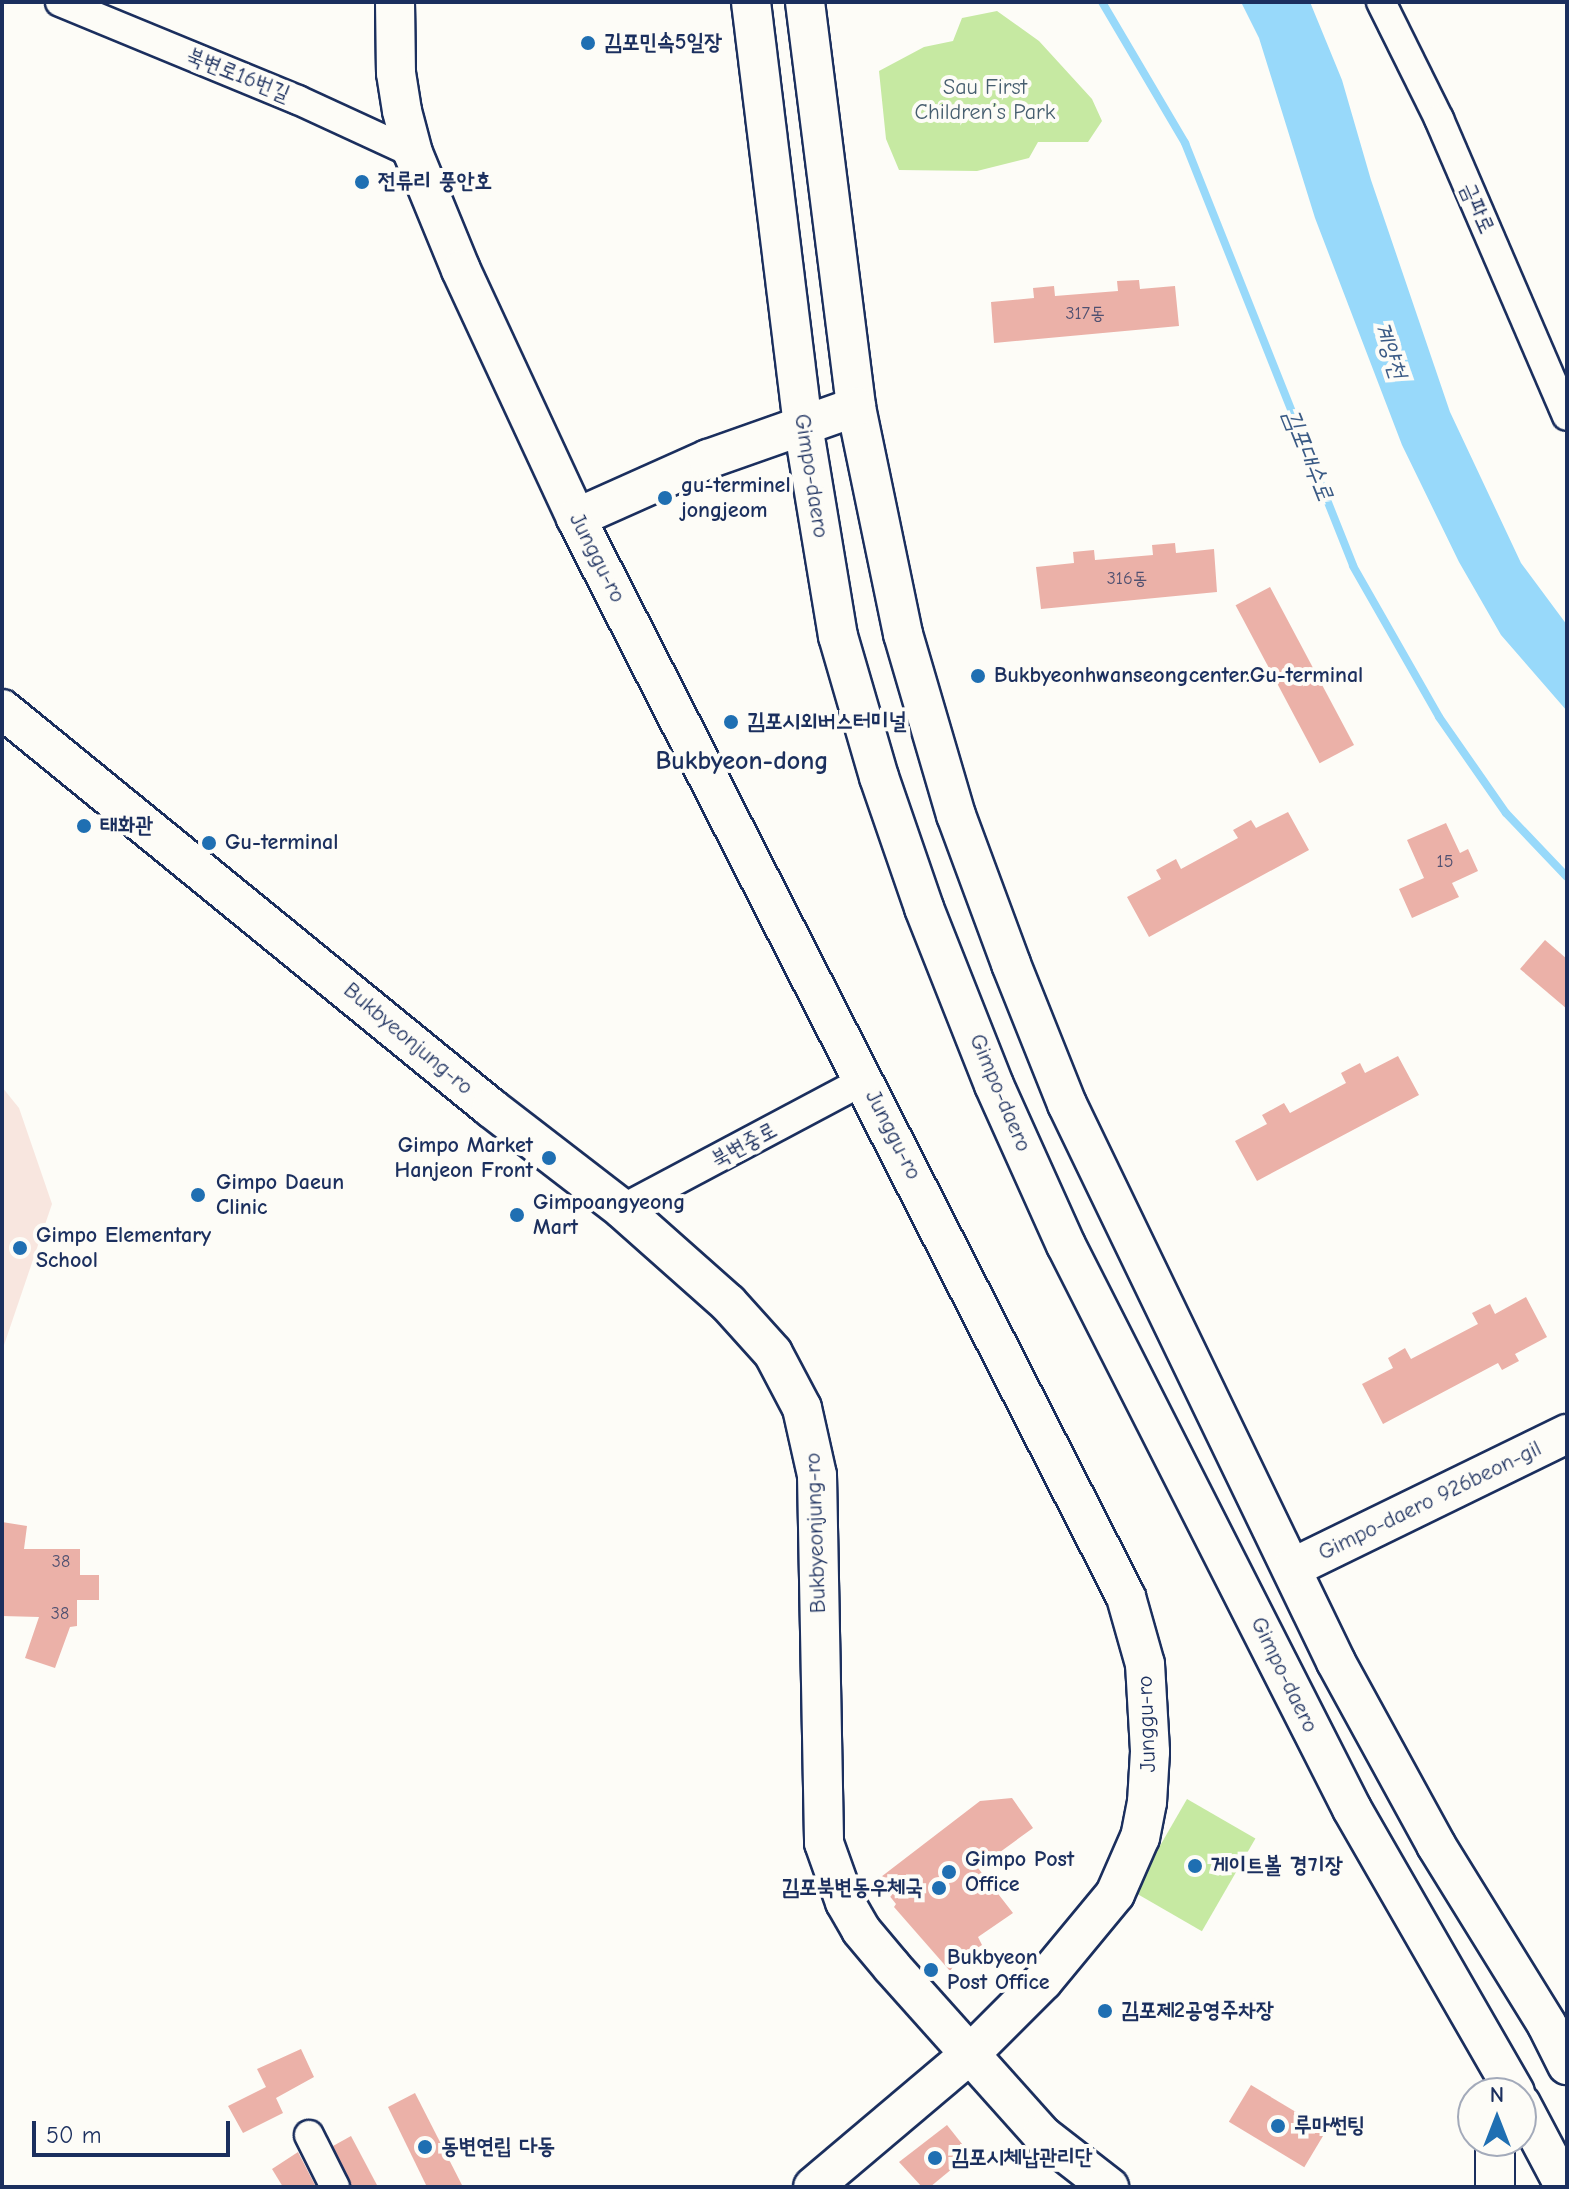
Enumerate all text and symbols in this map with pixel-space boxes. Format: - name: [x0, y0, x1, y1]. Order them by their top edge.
- place label: 김포민속5일장: [604, 30, 722, 56]
- marker: 김포민속5일장: [579, 34, 597, 52]
- street label: 북변로16번길: [182, 42, 294, 108]
- park label: Sau First Children’s Park: [915, 74, 1055, 126]
- place label: 전류리 풍안호: [378, 169, 492, 195]
- marker: 전류리 풍안호: [353, 173, 371, 191]
- street label: 금파로: [1454, 178, 1500, 238]
- house number: 317동: [1065, 303, 1105, 325]
- water label: 계양천: [1367, 318, 1413, 382]
- water label: 김포대수로: [1277, 405, 1339, 505]
- street label: Gimpo-daero: [788, 412, 834, 540]
- place label: gu-terminel jongjeom: [681, 472, 791, 524]
- marker: gu-terminel jongjeom: [656, 489, 674, 507]
- street label: Junggu-ro: [563, 509, 631, 607]
- house number: 316동: [1107, 568, 1147, 590]
- place label: Bukbyeonhwanseongcenter.Gu-terminal: [994, 663, 1363, 689]
- marker: Bukbyeonhwanseongcenter.Gu-terminal: [969, 667, 987, 685]
- place label: 김포시외버스터미널: [747, 709, 906, 735]
- marker: 김포시외버스터미널: [722, 713, 740, 731]
- district label: Bukbyeon-dong: [655, 746, 829, 778]
- place label: 태화관: [100, 813, 153, 839]
- marker: 태화관: [75, 817, 93, 835]
- place label: Gu-terminal: [225, 830, 338, 856]
- marker: Gu-terminal: [200, 834, 218, 852]
- house number: 15: [1437, 851, 1453, 873]
- street label: Bukbyeonjung-ro: [338, 977, 478, 1101]
- street label: Gimpo-daero: [963, 1030, 1037, 1156]
- street label: Junggu-ro: [859, 1086, 927, 1184]
- street label: 북변중로: [707, 1117, 781, 1173]
- place label: Gimpo Market Hanjeon Front: [395, 1132, 533, 1184]
- marker: Gimpo Market Hanjeon Front: [540, 1149, 558, 1167]
- place label: Gimpo Daeun Clinic: [216, 1169, 344, 1220]
- marker: Gimpo Daeun Clinic: [187, 1184, 209, 1206]
- place label: Gimpoangyeong Mart: [533, 1189, 685, 1240]
- marker: Gimpoangyeong Mart: [508, 1206, 526, 1224]
- place label: Gimpo Elementary School: [36, 1222, 211, 1274]
- marker: Gimpo Elementary School: [11, 1239, 29, 1257]
- street label: Gimpo-daero 926beon-gil: [1314, 1436, 1546, 1566]
- street label: Bukbyeonjung-ro: [800, 1452, 832, 1614]
- house number: 38: [52, 1551, 70, 1573]
- house number: 38: [51, 1603, 69, 1625]
- street label: Gimpo-daero: [1245, 1613, 1323, 1737]
- street label: Junggu-ro: [1132, 1675, 1162, 1773]
- place label: Gimpo Post Office: [965, 1846, 1074, 1898]
- place label: 게이트볼 경기장: [1211, 1853, 1343, 1879]
- marker: 게이트볼 경기장: [1186, 1857, 1204, 1875]
- marker: Gimpo Post Office: [940, 1863, 958, 1881]
- place label: 김포북변동우체국: [781, 1875, 923, 1901]
- marker: 김포북변동우체국: [930, 1879, 948, 1897]
- place label: Bukbyeon Post Office: [947, 1944, 1050, 1996]
- marker: Bukbyeon Post Office: [922, 1961, 940, 1979]
- place label: 김포제2공영주차장: [1121, 1998, 1274, 2024]
- marker: 김포제2공영주차장: [1096, 2002, 1114, 2020]
- north arrow: [1457, 2077, 1537, 2157]
- text: N: [1490, 2082, 1504, 2108]
- scale bar: [36, 2105, 234, 2155]
- place label: 루마썬팅: [1294, 2113, 1365, 2139]
- marker: 루마썬팅: [1269, 2117, 1287, 2135]
- text: 50 m: [46, 2121, 102, 2149]
- place label: 동변연립 다동: [441, 2134, 555, 2160]
- marker: 동변연립 다동: [416, 2138, 434, 2156]
- place label: 김포시체납관리단: [951, 2145, 1093, 2171]
- marker: 김포시체납관리단: [926, 2149, 944, 2167]

